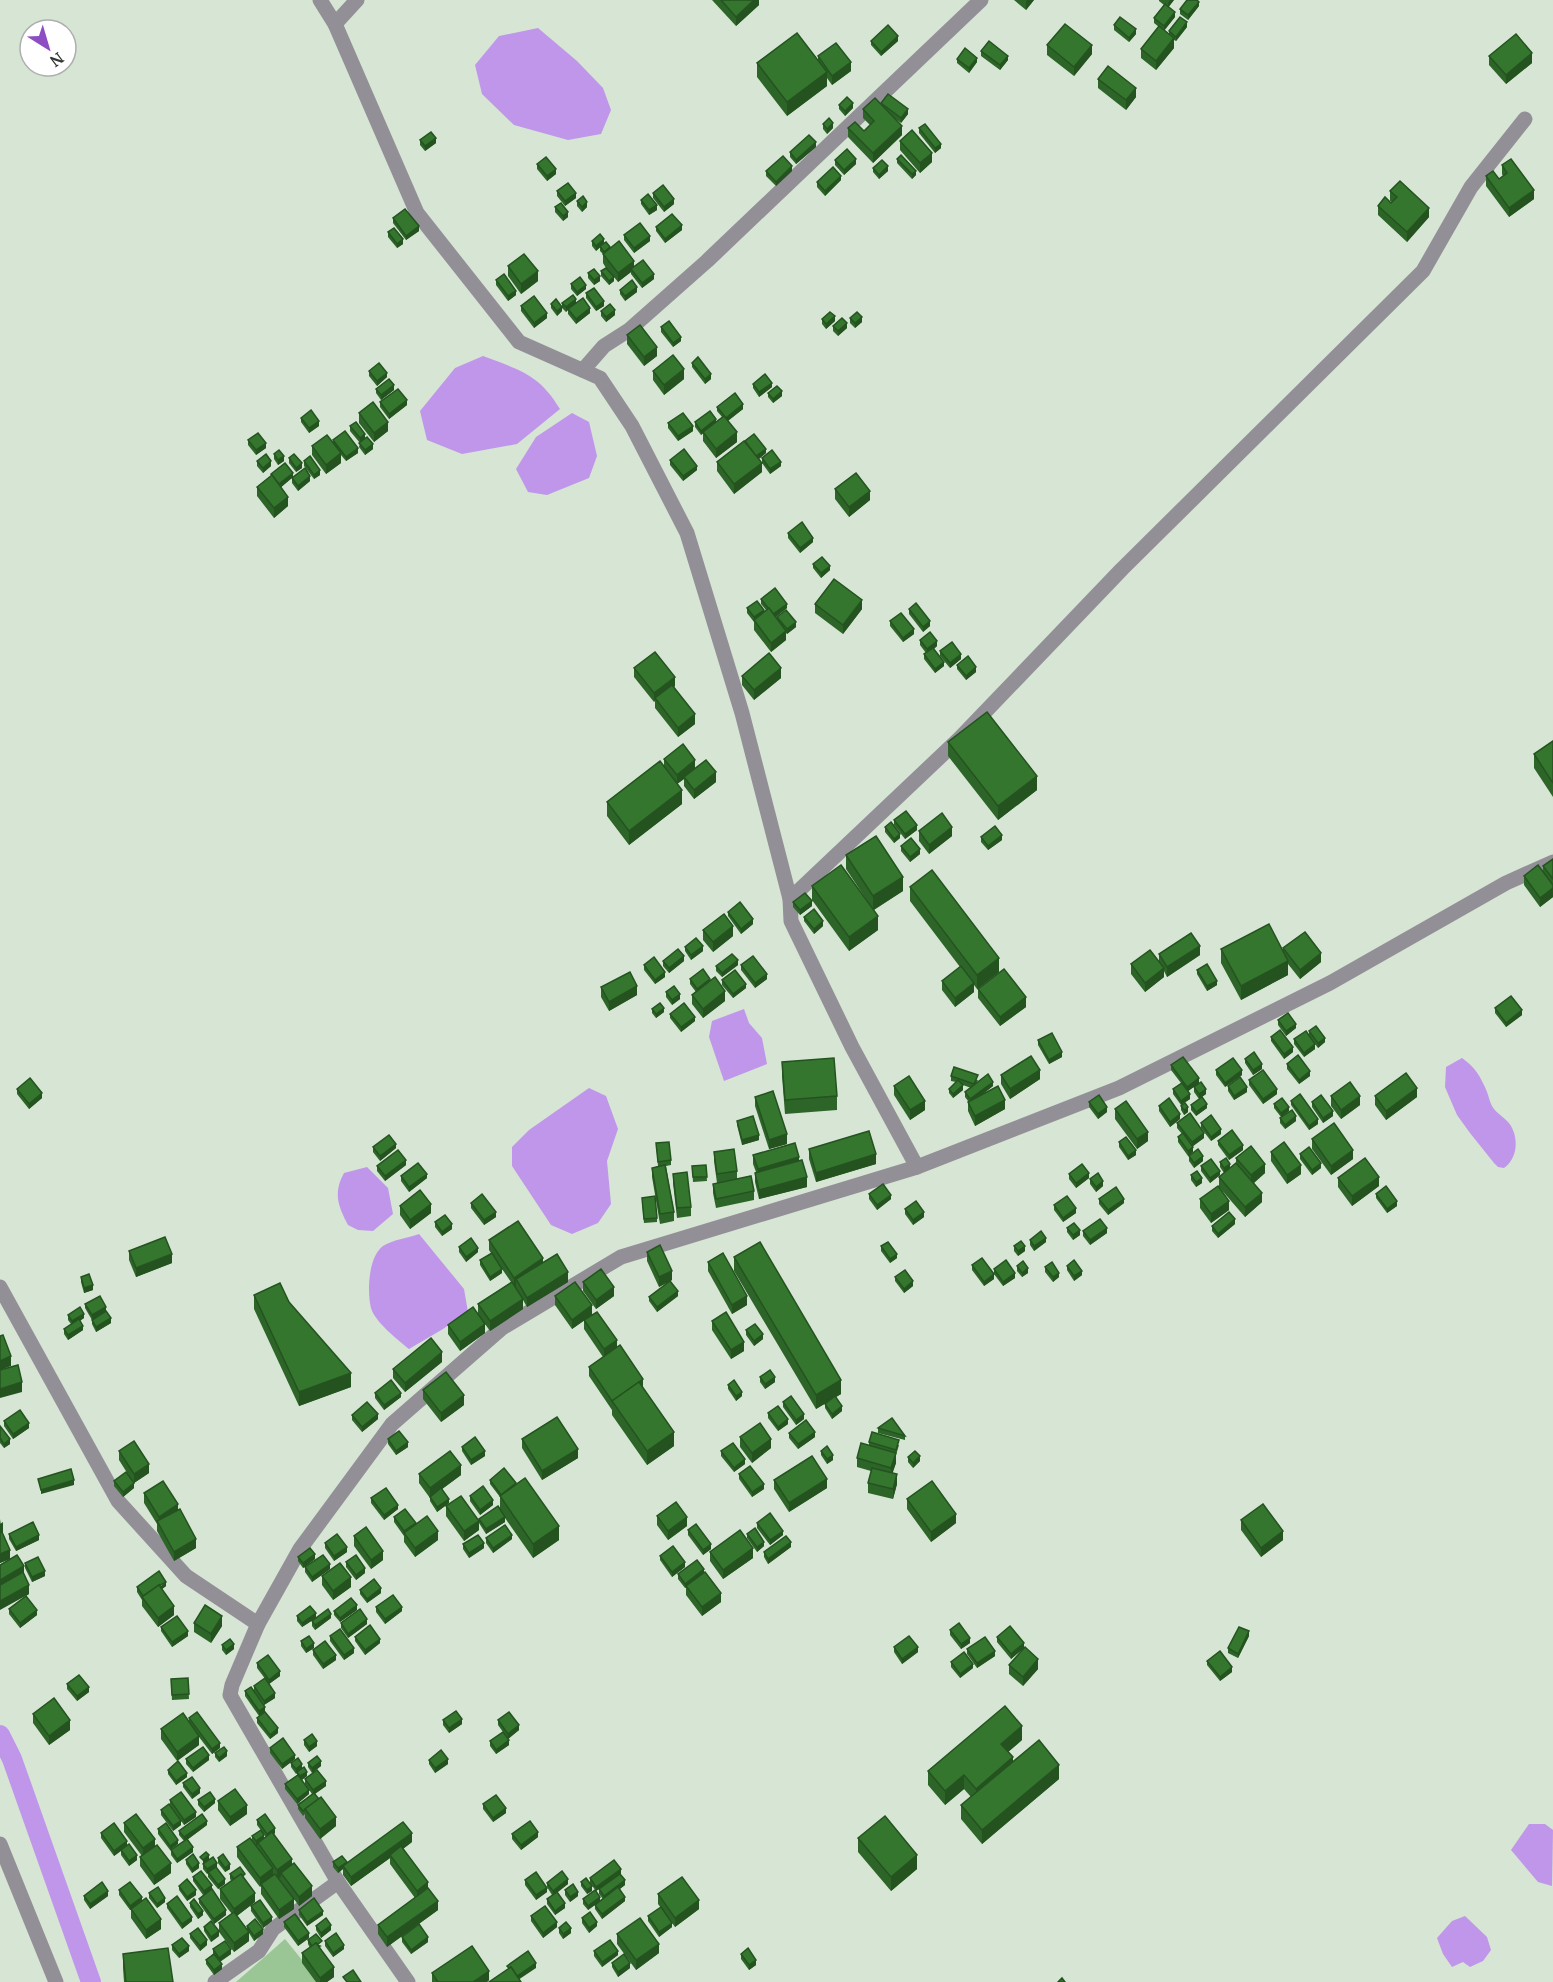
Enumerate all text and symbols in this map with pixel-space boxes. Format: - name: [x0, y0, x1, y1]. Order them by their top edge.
- north arrow: [18, 18, 78, 78]
- text: N: [46, 48, 68, 72]

